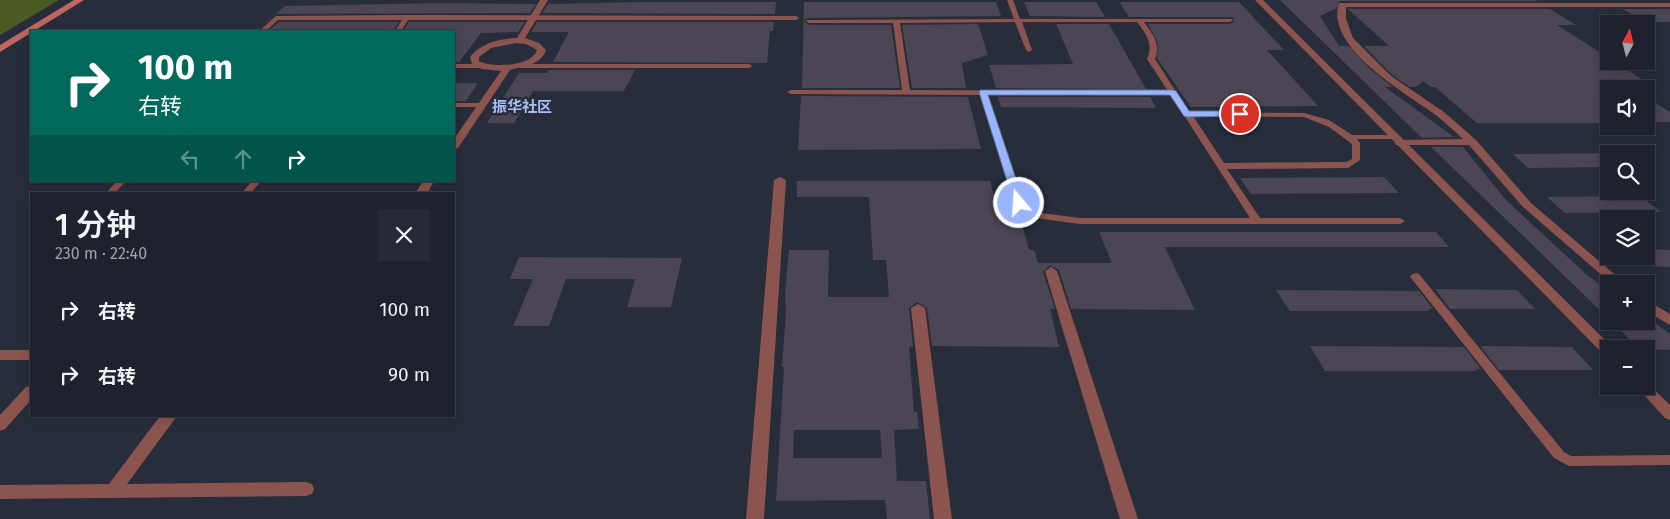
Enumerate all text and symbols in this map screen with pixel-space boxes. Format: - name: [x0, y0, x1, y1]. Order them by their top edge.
- north arrow: [1600, 15, 1655, 70]
- map controls: [1600, 15, 1655, 395]
- text: 100 m: [138, 46, 233, 88]
- icon: right: [55, 50, 120, 115]
- button: sound: [1600, 80, 1655, 135]
- text: 右转: [138, 93, 182, 120]
- pin: [1219, 93, 1261, 135]
- district label: 振华社区: [492, 98, 552, 116]
- icon: arrive: [1226, 100, 1254, 128]
- icon: left: [176, 145, 204, 173]
- icon: ahead: [229, 145, 257, 173]
- icon: right: [282, 145, 310, 173]
- button: search: [1600, 145, 1655, 200]
- position arrow: [992, 176, 1044, 228]
- text: 1 分钟: [55, 207, 136, 243]
- button: close: [378, 209, 430, 261]
- button: layers: [1600, 210, 1655, 265]
- text: 230 m · 22:40: [55, 244, 147, 263]
- button: +: [1600, 275, 1655, 330]
- icon: right: [55, 296, 83, 324]
- text: 100 m: [379, 298, 430, 321]
- text: 右转: [98, 300, 136, 323]
- button: −: [1600, 340, 1655, 395]
- icon: right: [55, 361, 83, 389]
- text: 90 m: [388, 363, 430, 386]
- text: 右转: [98, 365, 136, 388]

